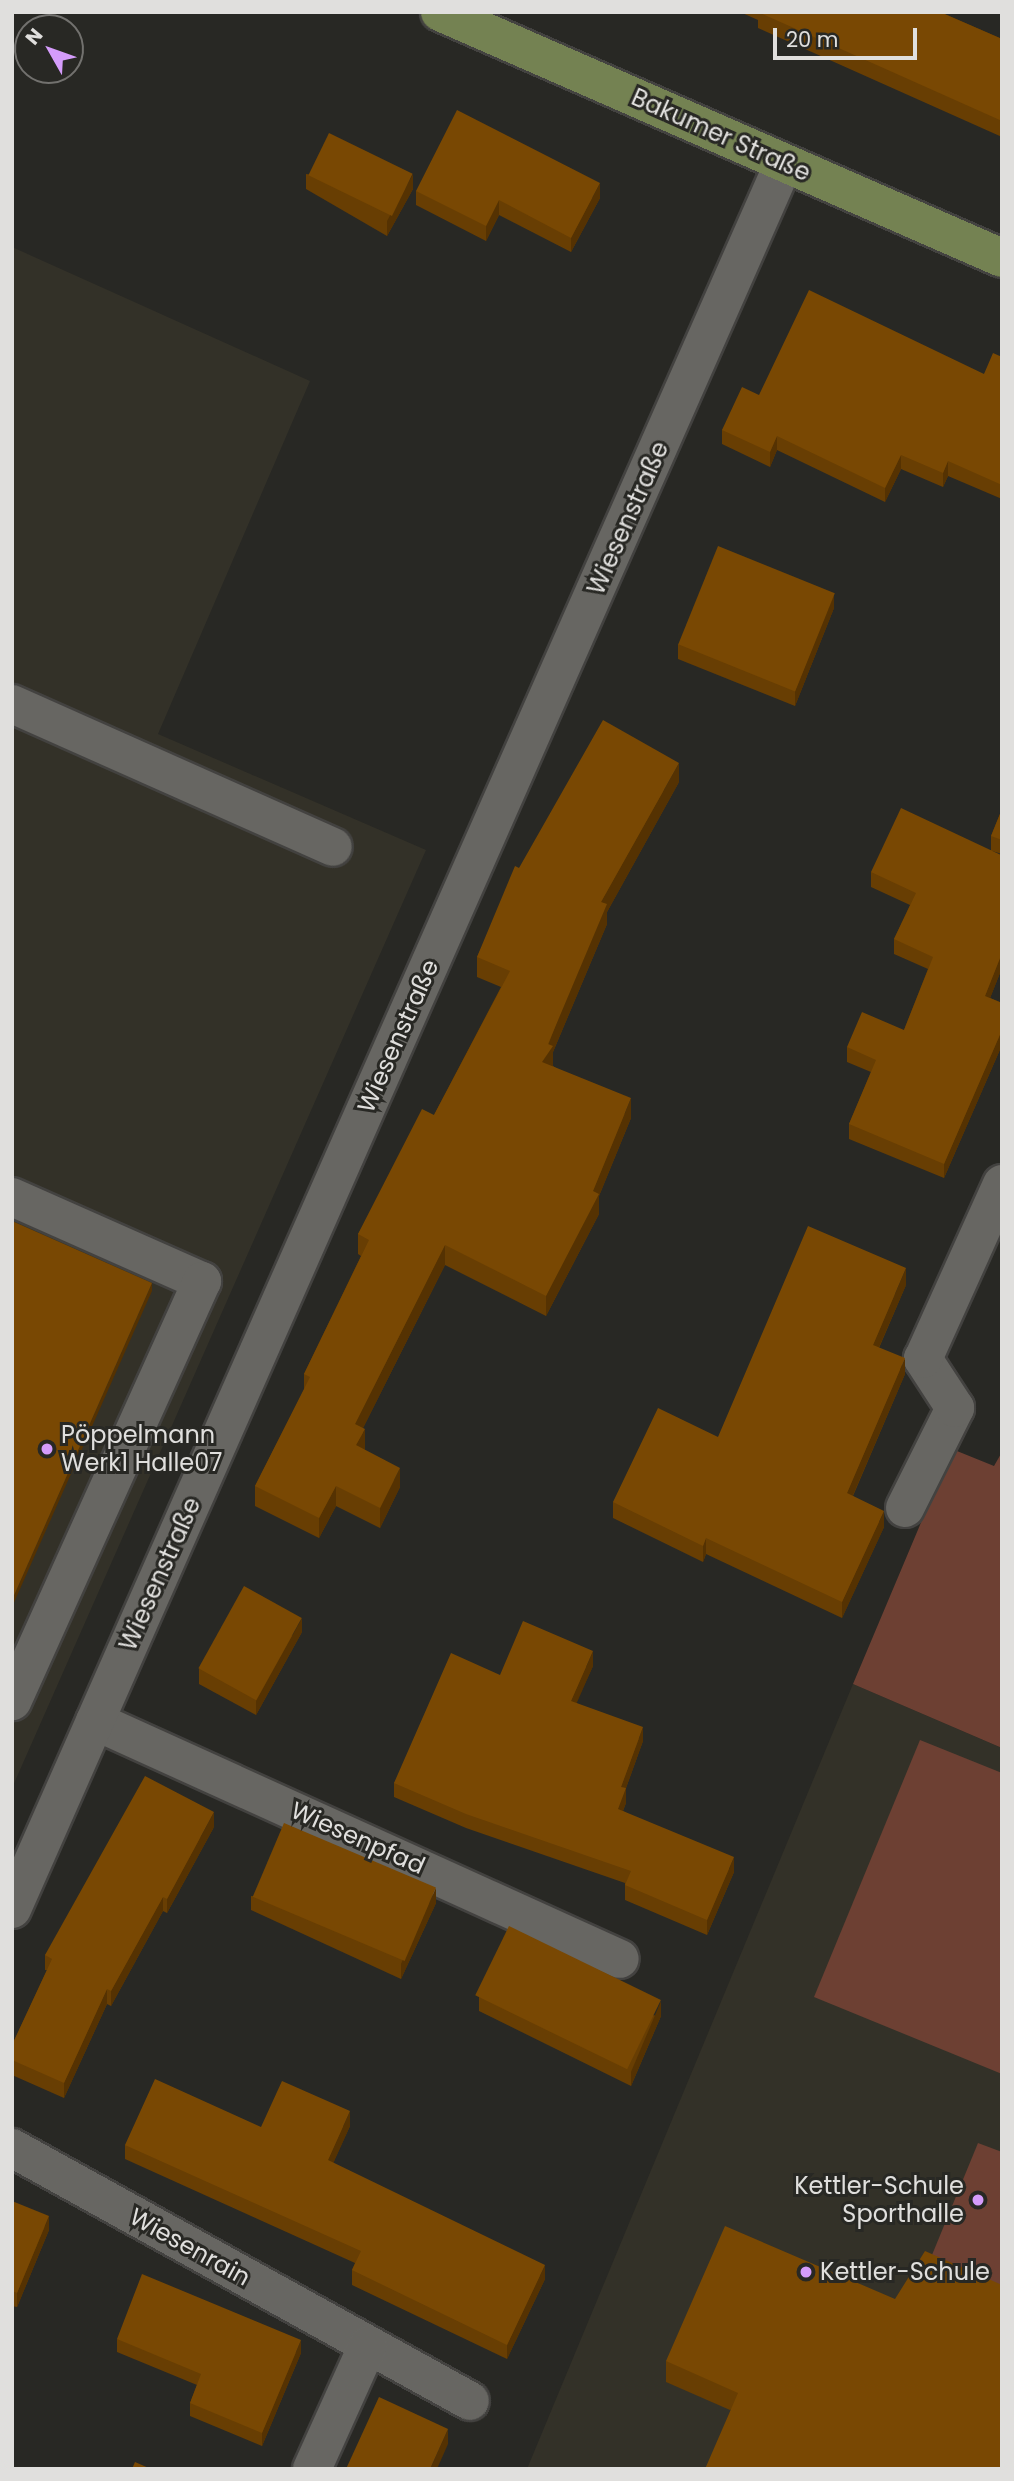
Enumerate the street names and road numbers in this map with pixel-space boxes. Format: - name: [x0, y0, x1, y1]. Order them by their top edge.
- street label: Bakumer Straße: [627, 83, 815, 187]
- street label: Wiesenstraße: [581, 437, 675, 599]
- street label: Wiesenstraße: [351, 955, 445, 1117]
- street label: Wiesenstraße: [113, 1493, 207, 1655]
- street label: Wiesenpfad: [287, 1796, 429, 1880]
- street label: Wiesenrain: [125, 2202, 255, 2292]

